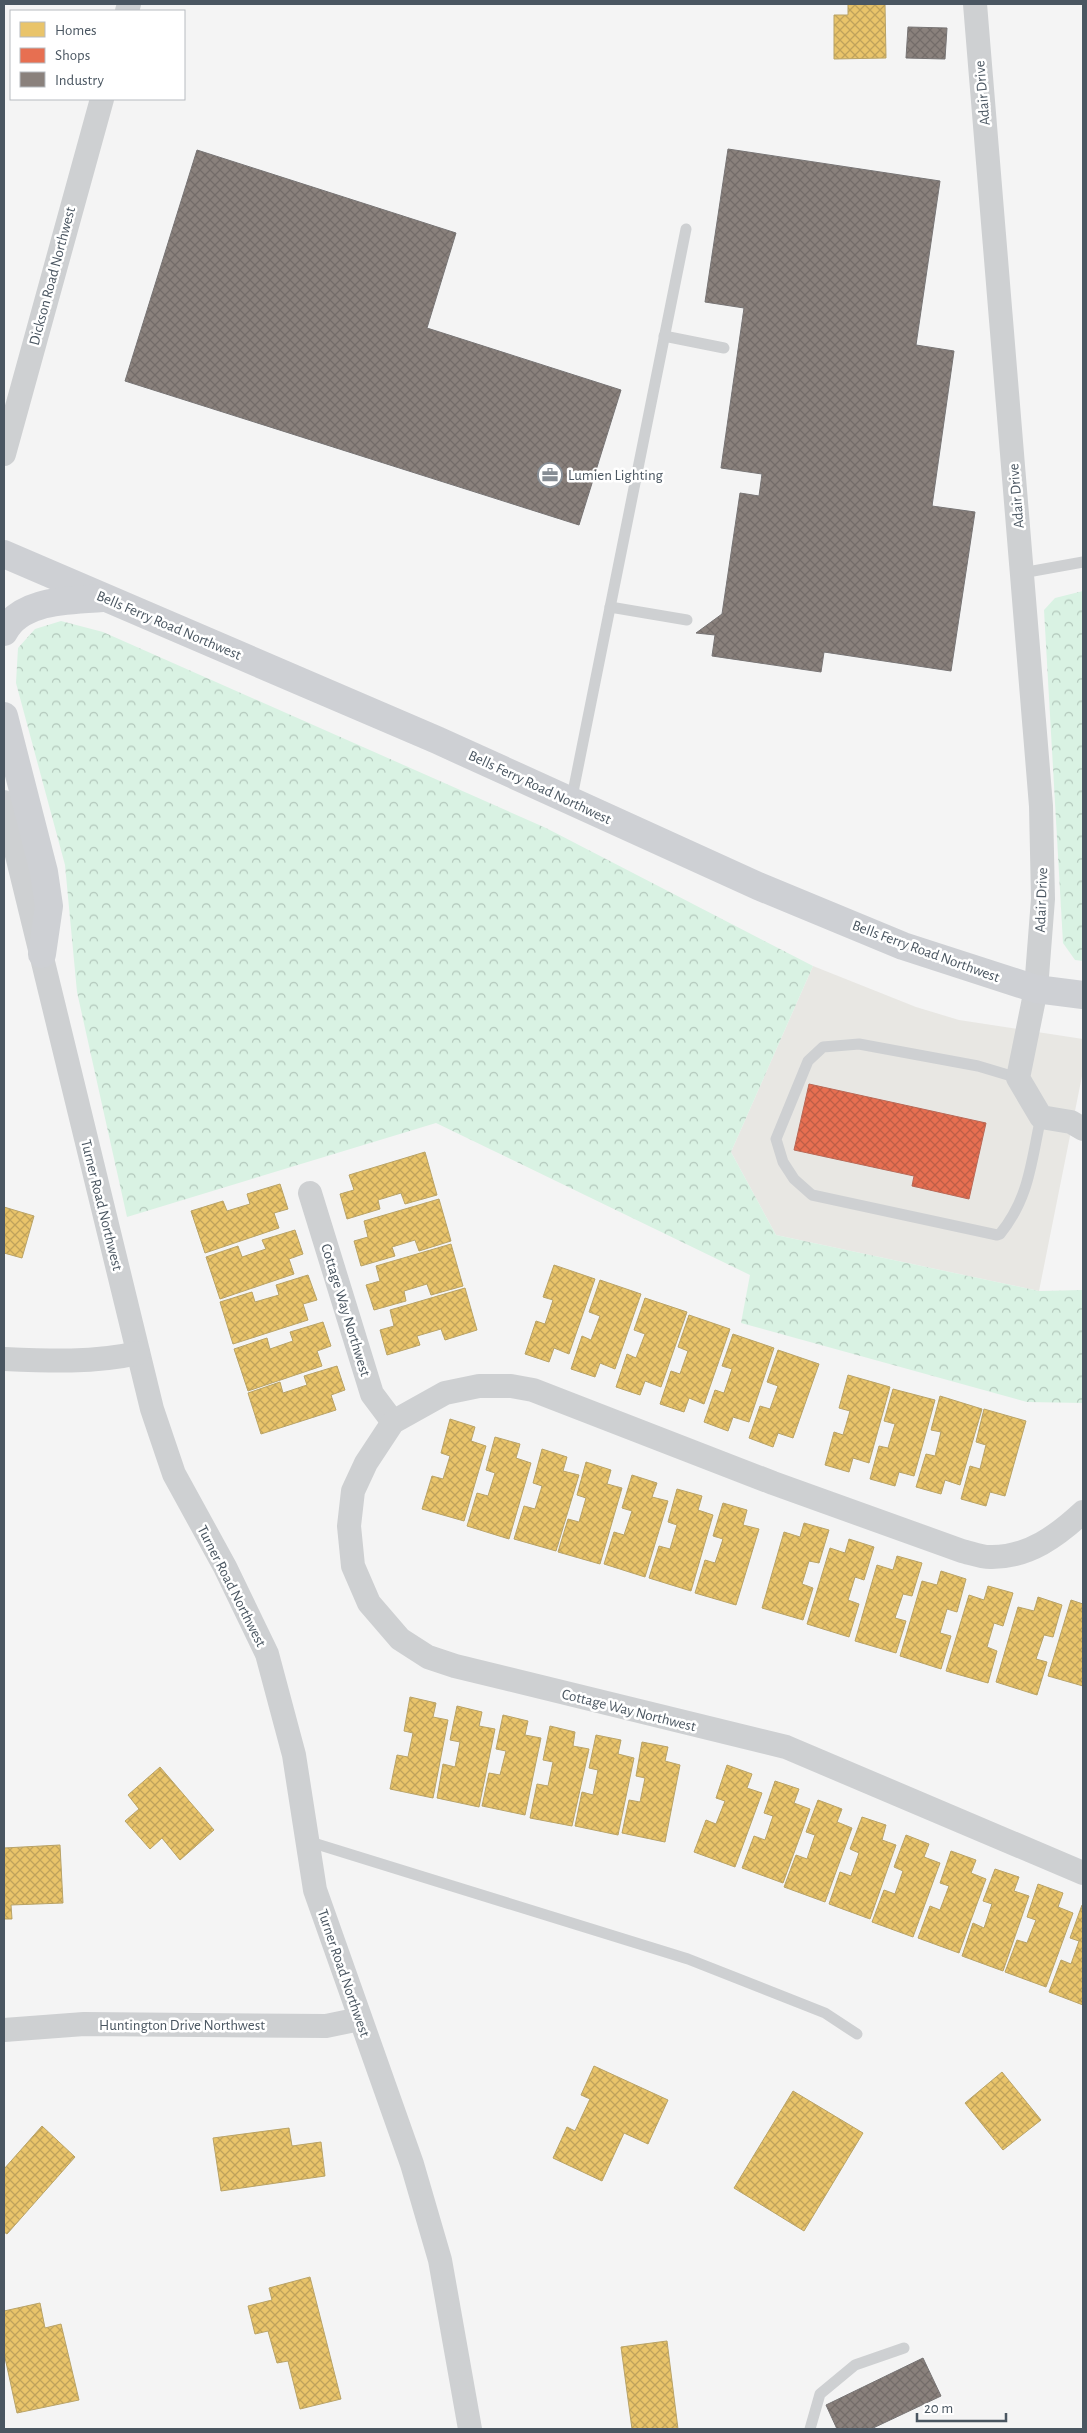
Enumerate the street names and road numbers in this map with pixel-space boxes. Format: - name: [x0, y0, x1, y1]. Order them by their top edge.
- street label: Adair Drive: [972, 60, 993, 126]
- street label: Dickson Road Northwest: [27, 205, 78, 347]
- street label: Adair Drive: [1006, 463, 1027, 529]
- street label: Bells Ferry Road Northwest: [94, 588, 244, 663]
- street label: Bells Ferry Road Northwest: [466, 748, 614, 827]
- street label: Adair Drive: [1033, 867, 1050, 933]
- street label: Bells Ferry Road Northwest: [850, 918, 1002, 985]
- street label: Turner Road Northwest: [78, 1138, 125, 1272]
- street label: Cottage Way Northwest: [318, 1242, 373, 1378]
- street label: Turner Road Northwest: [194, 1523, 269, 1650]
- street label: Cottage Way Northwest: [560, 1687, 698, 1734]
- street label: Turner Road Northwest: [315, 1907, 373, 2039]
- street label: Huntington Drive Northwest: [99, 2018, 265, 2033]

